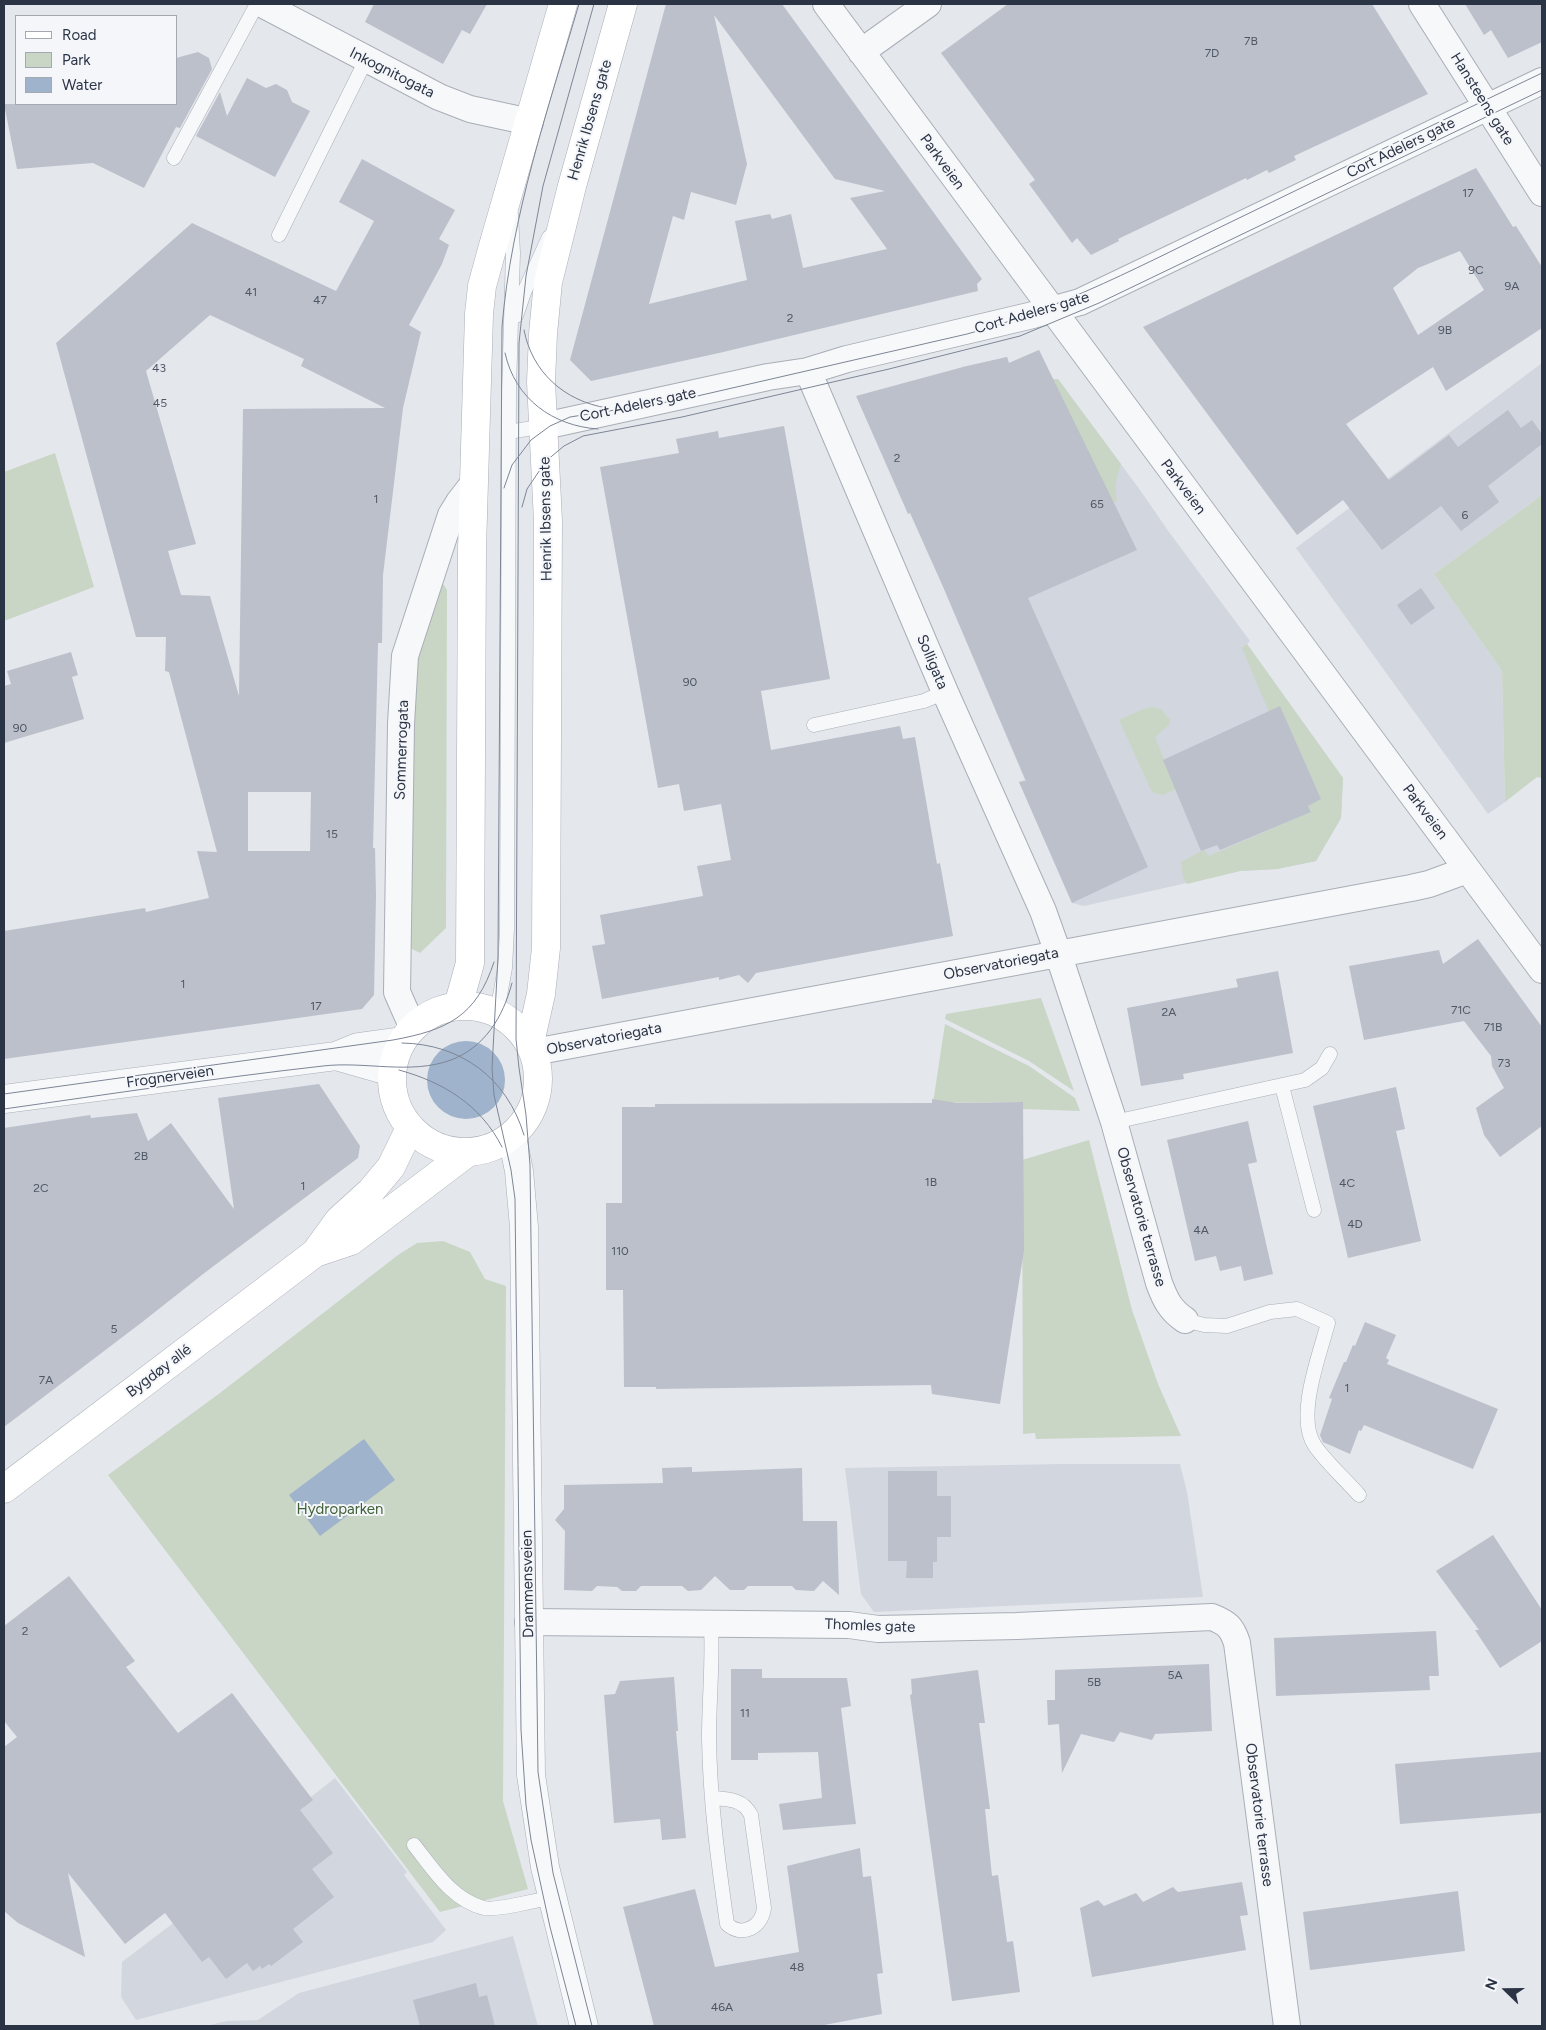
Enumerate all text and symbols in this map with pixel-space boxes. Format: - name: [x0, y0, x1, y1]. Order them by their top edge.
- legend: [15, 15, 178, 105]
- text: Road: [62, 26, 97, 44]
- house number: 7B: [1244, 34, 1258, 48]
- street label: Inkognitogata: [346, 44, 438, 102]
- house number: 7D: [1205, 46, 1219, 60]
- street label: Hansteens gate: [1446, 49, 1518, 149]
- text: Park: [62, 51, 91, 69]
- street label: Henrik Ibsens gate: [564, 58, 616, 182]
- text: Water: [62, 76, 102, 94]
- street label: Cort Adelers gate: [1344, 114, 1458, 182]
- street label: Parkveien: [916, 131, 968, 193]
- house number: 17: [1462, 186, 1474, 200]
- house number: 9C: [1468, 263, 1484, 277]
- house number: 9A: [1505, 279, 1519, 293]
- house number: 41: [245, 285, 257, 299]
- street label: Cort Adelers gate: [973, 288, 1091, 338]
- house number: 47: [313, 293, 327, 307]
- house number: 2: [787, 311, 793, 325]
- house number: 9B: [1438, 323, 1452, 337]
- house number: 43: [152, 361, 166, 375]
- street label: Cort Adelers gate: [578, 384, 698, 426]
- house number: 45: [153, 396, 167, 410]
- house number: 2: [894, 451, 900, 465]
- street label: Henrik Ibsens gate: [536, 456, 556, 582]
- street label: Parkveien: [1156, 456, 1210, 518]
- house number: 1: [374, 492, 378, 506]
- house number: 65: [1090, 497, 1104, 511]
- house number: 6: [1462, 508, 1468, 522]
- street label: Solligata: [912, 632, 952, 692]
- house number: 90: [683, 675, 697, 689]
- street label: Sommerrogata: [391, 700, 413, 800]
- house number: 90: [13, 721, 27, 735]
- street label: Parkveien: [1398, 781, 1452, 843]
- house number: 15: [326, 827, 338, 841]
- street label: Observatoriegata: [942, 944, 1060, 984]
- house number: 1: [181, 977, 185, 991]
- house number: 17: [310, 999, 322, 1013]
- house number: 71C: [1451, 1003, 1471, 1017]
- house number: 2A: [1162, 1005, 1176, 1019]
- street label: Observatoriegata: [545, 1019, 663, 1059]
- house number: 71B: [1484, 1020, 1502, 1034]
- house number: 73: [1498, 1056, 1510, 1070]
- street label: Frognerveien: [125, 1062, 215, 1092]
- street label: Observatorie terrasse: [1112, 1145, 1170, 1289]
- house number: 2B: [134, 1149, 148, 1163]
- house number: 1B: [925, 1175, 937, 1189]
- house number: 4C: [1339, 1176, 1355, 1190]
- house number: 1: [301, 1179, 305, 1193]
- house number: 2C: [33, 1181, 49, 1195]
- house number: 4D: [1347, 1217, 1363, 1231]
- house number: 4A: [1193, 1223, 1209, 1237]
- house number: 110: [611, 1244, 629, 1258]
- house number: 5: [111, 1322, 117, 1336]
- street label: Bygdøy allé: [123, 1341, 195, 1401]
- house number: 7A: [39, 1373, 53, 1387]
- house number: 1: [1345, 1381, 1349, 1395]
- park label: Hydroparken: [297, 1501, 383, 1519]
- street label: Drammensveien: [518, 1530, 538, 1638]
- street label: Thomles gate: [824, 1615, 916, 1637]
- house number: 2: [22, 1624, 28, 1638]
- house number: 5A: [1167, 1668, 1183, 1682]
- house number: 5B: [1087, 1675, 1101, 1689]
- house number: 11: [740, 1706, 750, 1720]
- street label: Observatorie terrasse: [1241, 1742, 1277, 1888]
- house number: 48: [790, 1960, 804, 1974]
- north arrow: [1481, 1965, 1531, 2015]
- text: N: [1482, 1976, 1502, 1992]
- house number: 46A: [711, 2000, 733, 2014]

